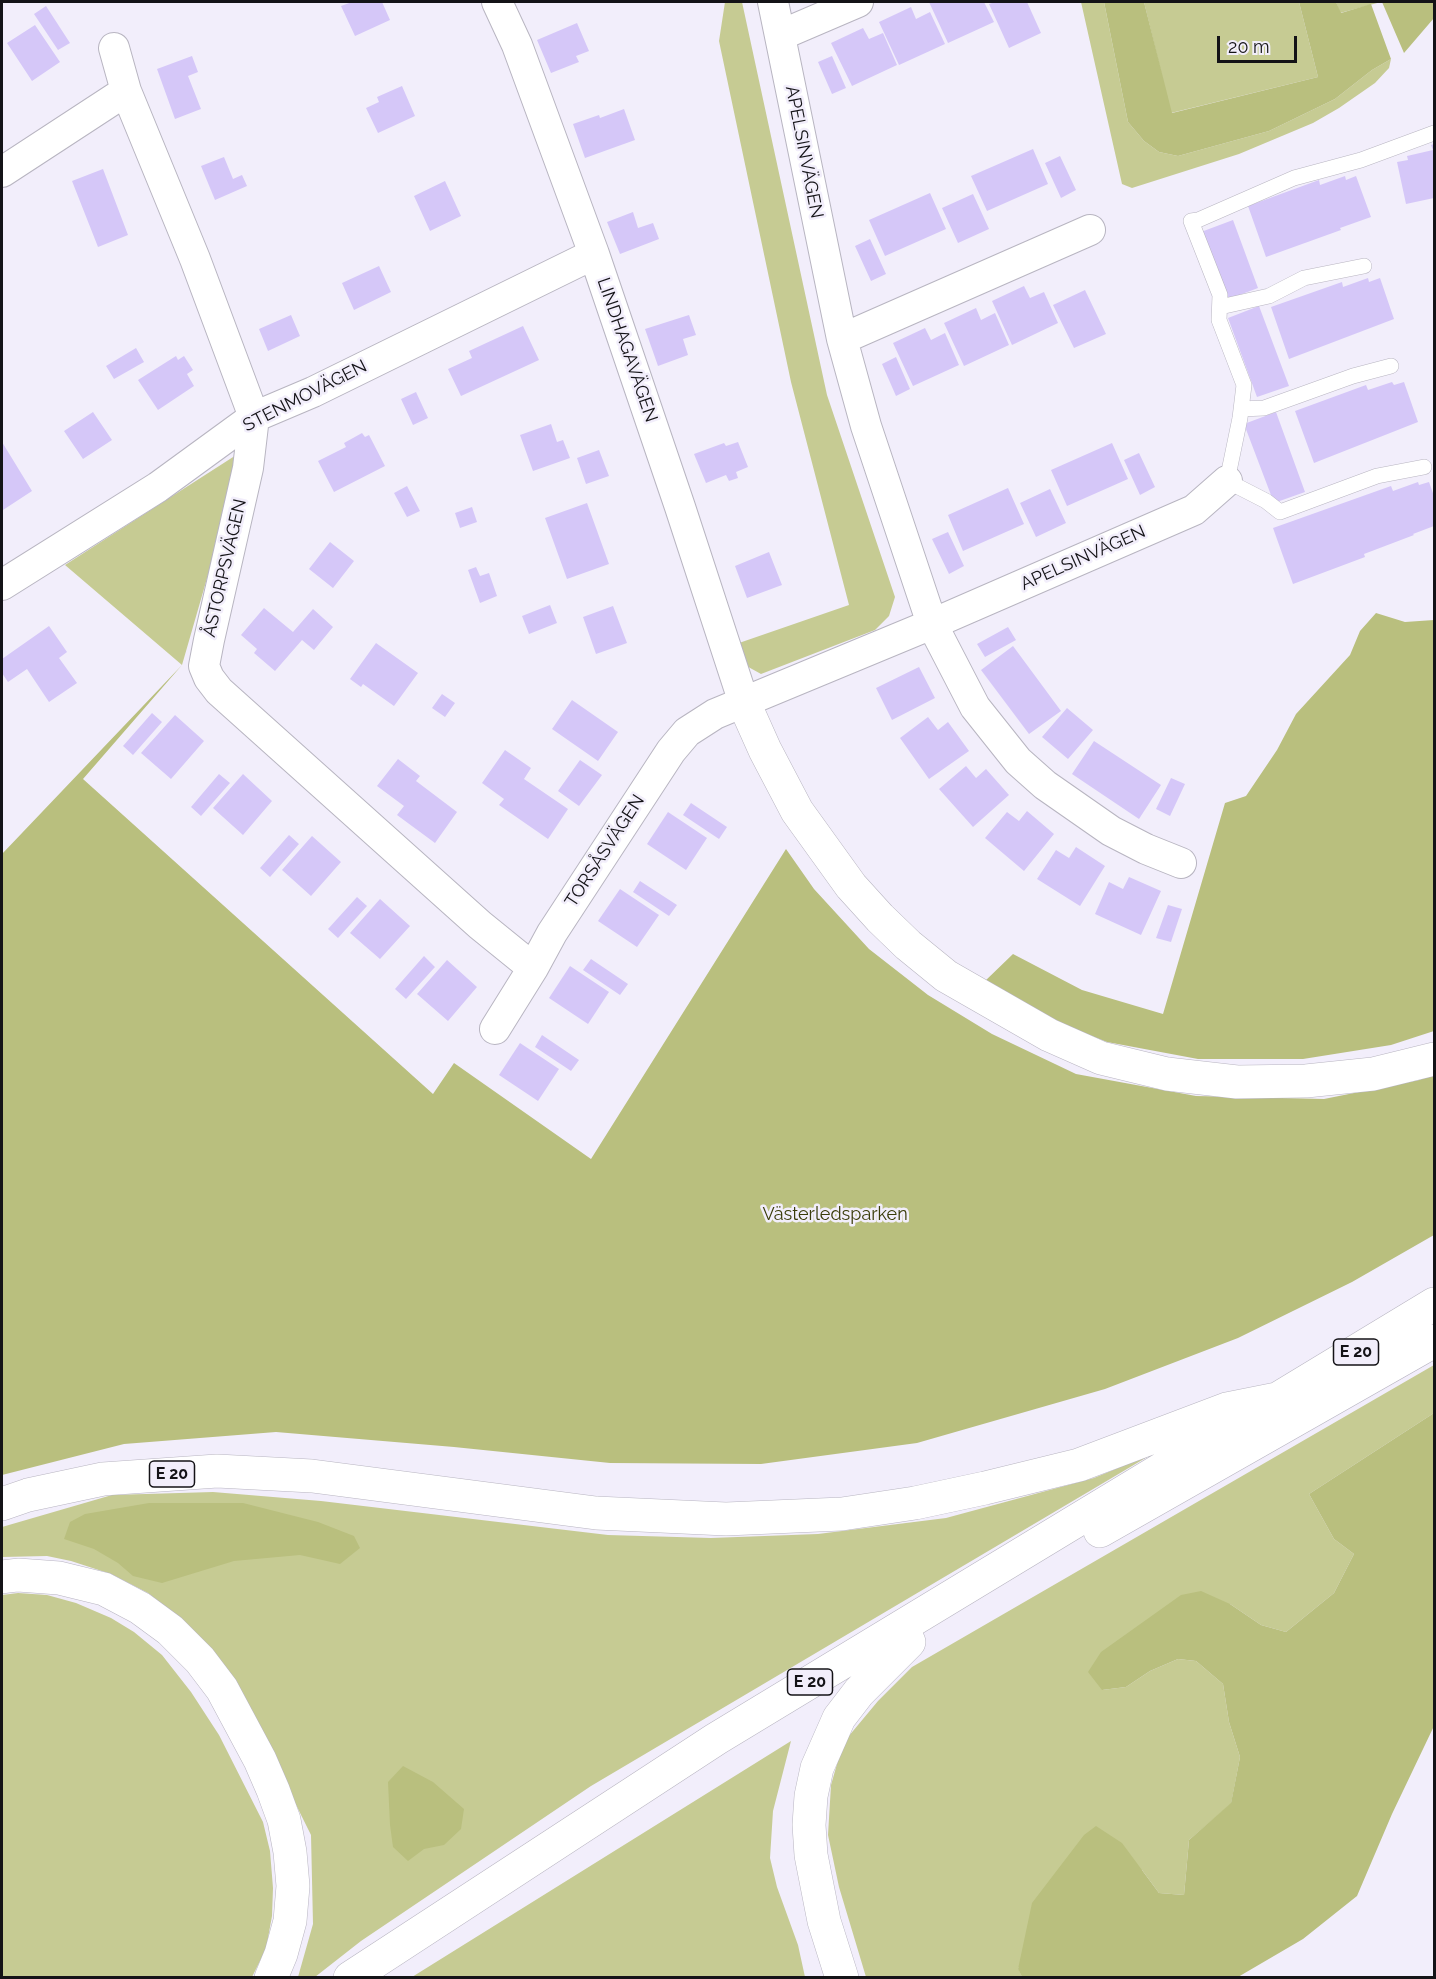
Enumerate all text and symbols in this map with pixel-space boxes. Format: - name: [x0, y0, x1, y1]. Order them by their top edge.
- scale bar: [1220, 24, 1300, 62]
- text: 20 m: [1228, 36, 1270, 57]
- street label: APELSINVÄGEN: [781, 84, 827, 220]
- street label: LINDHAGAVÄGEN: [592, 275, 662, 425]
- street label: STENMOVÄGEN: [239, 355, 371, 437]
- street label: ÅSTORPSVÄGEN: [199, 497, 251, 639]
- street label: APELSINVÄGEN: [1017, 521, 1149, 595]
- street label: TORSÅSVÄGEN: [561, 791, 649, 911]
- park label: Västerledsparken: [762, 1204, 908, 1226]
- road number: E 20: [1334, 1339, 1378, 1365]
- road number: E 20: [150, 1461, 195, 1487]
- road number: E 20: [788, 1669, 832, 1695]

